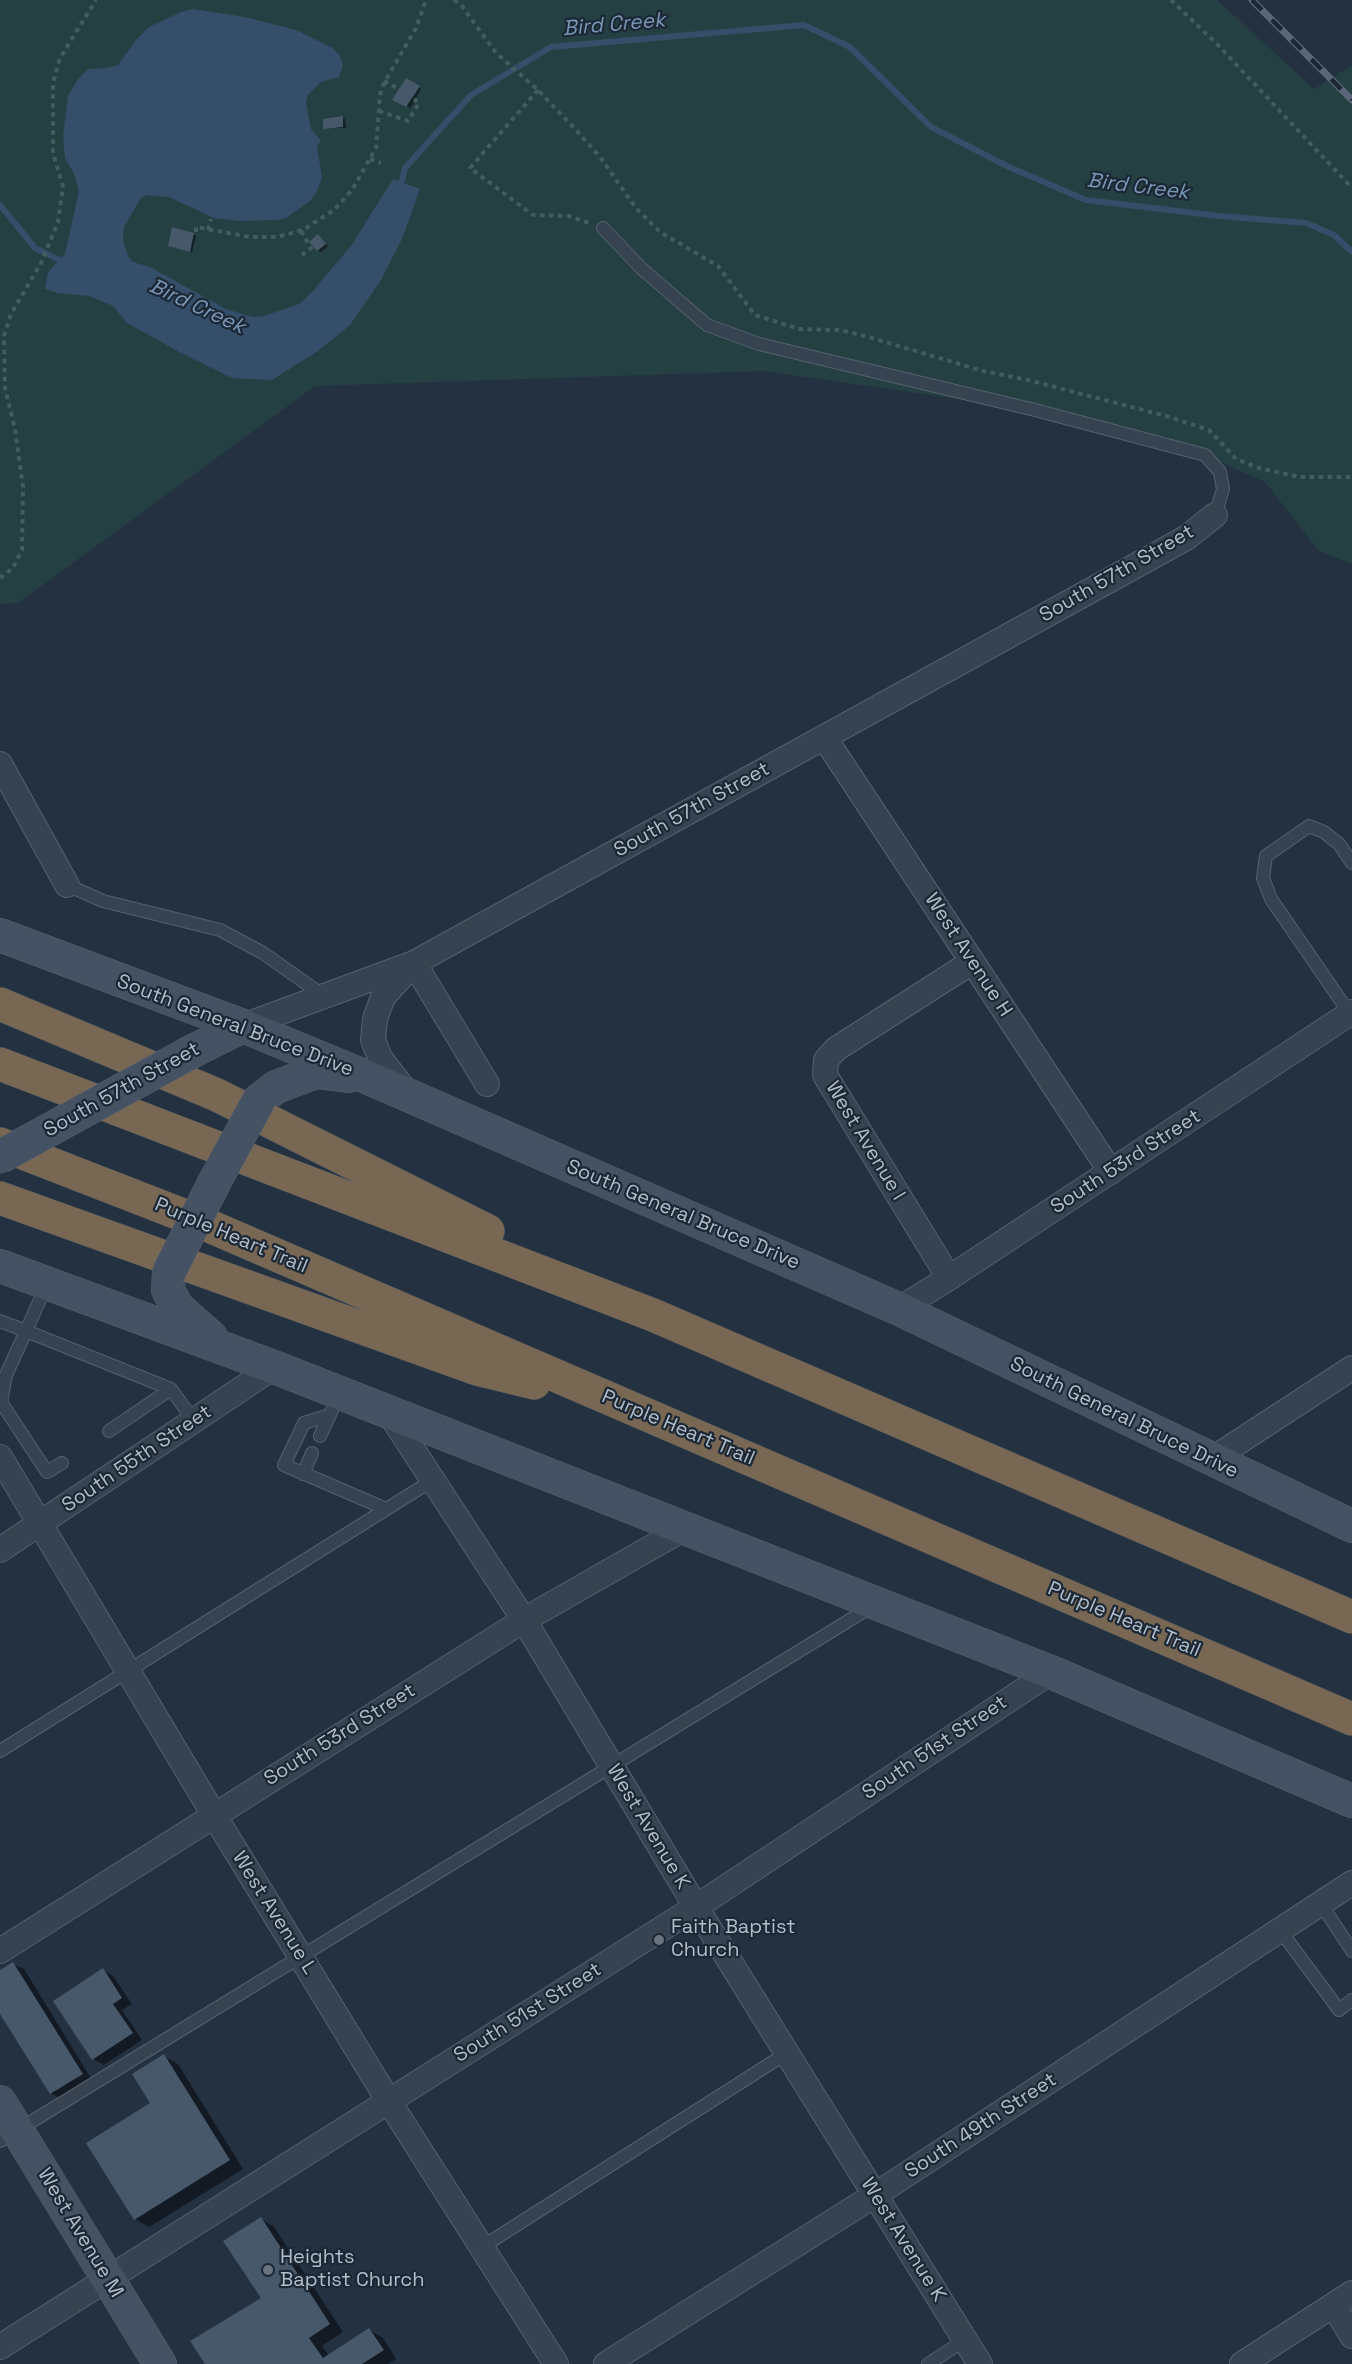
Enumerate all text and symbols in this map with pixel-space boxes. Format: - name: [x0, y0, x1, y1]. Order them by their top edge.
- water label: Bird Creek: [562, 8, 666, 42]
- water label: Bird Creek: [1086, 168, 1190, 206]
- water label: Bird Creek: [145, 274, 249, 340]
- street label: South 57th Street: [1036, 520, 1198, 628]
- street label: South 57th Street: [610, 757, 774, 863]
- street label: West Avenue H: [919, 889, 1017, 1021]
- street label: South General Bruce Drive: [113, 970, 357, 1082]
- street label: South 57th Street: [40, 1037, 204, 1143]
- street label: West Avenue I: [820, 1077, 910, 1205]
- street label: South 53rd Street: [1047, 1105, 1205, 1219]
- street label: South General Bruce Drive: [563, 1155, 803, 1275]
- street label: Purple Heart Trail: [151, 1193, 311, 1279]
- street label: South General Bruce Drive: [1006, 1352, 1242, 1484]
- street label: Purple Heart Trail: [598, 1385, 758, 1471]
- street label: South 55th Street: [58, 1400, 216, 1518]
- street label: Purple Heart Trail: [1044, 1577, 1204, 1663]
- street label: South 53rd Street: [260, 1679, 420, 1791]
- street label: South 51st Street: [858, 1691, 1012, 1805]
- street label: West Avenue K: [601, 1760, 695, 1894]
- street label: West Avenue L: [227, 1847, 321, 1979]
- place label: Faith Baptist Church: [671, 1916, 795, 1963]
- marker: Faith Baptist Church: [652, 1933, 666, 1947]
- street label: South 51st Street: [450, 1958, 606, 2068]
- street label: South 49th Street: [901, 2068, 1061, 2184]
- street label: West Avenue M: [32, 2164, 128, 2302]
- street label: West Avenue K: [855, 2174, 951, 2306]
- place label: Heights Baptist Church: [280, 2246, 425, 2293]
- marker: Heights Baptist Church: [261, 2263, 275, 2277]

